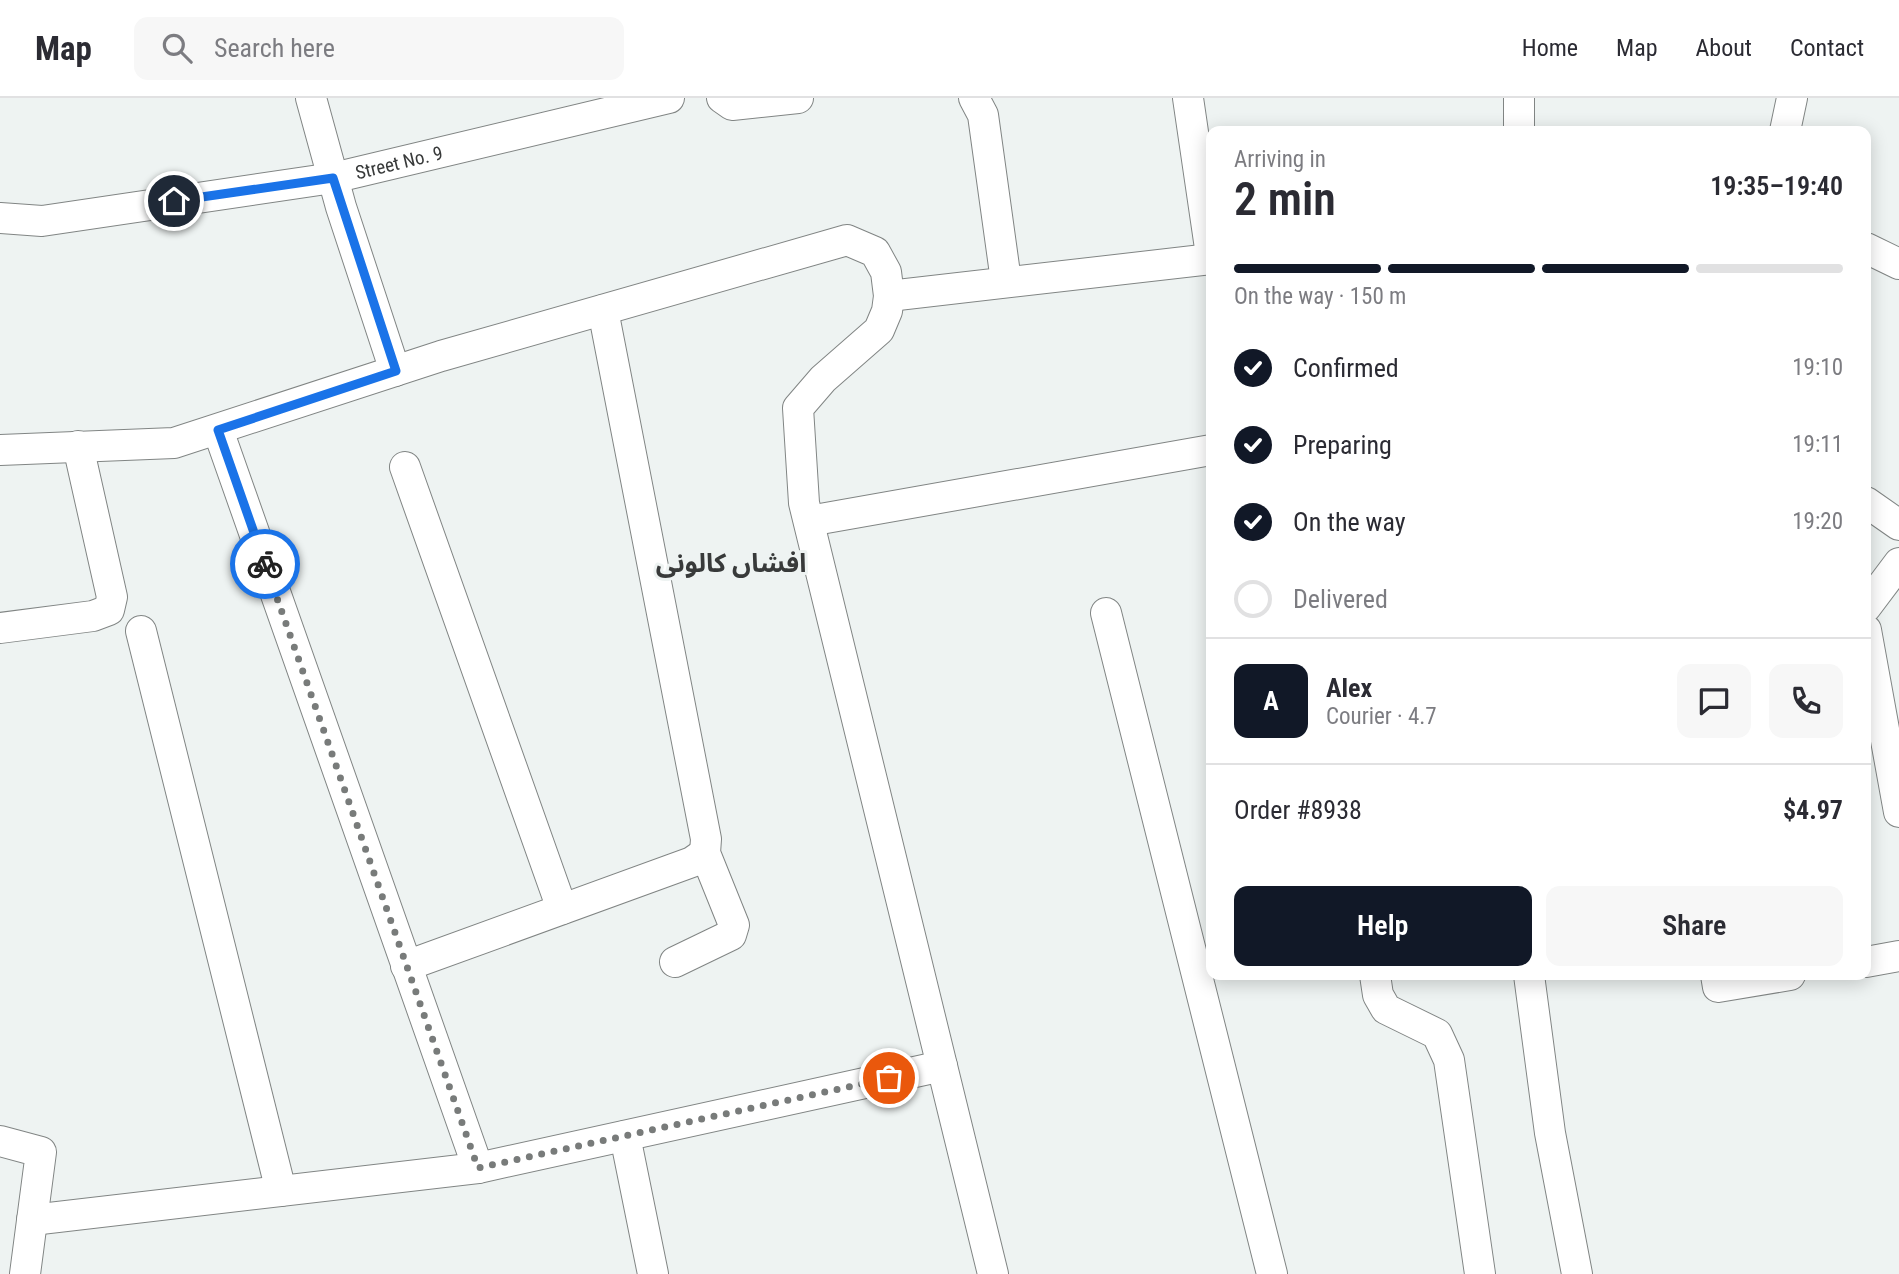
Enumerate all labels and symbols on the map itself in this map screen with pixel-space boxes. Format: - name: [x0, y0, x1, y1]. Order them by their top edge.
- street label: Street No. 9: [353, 141, 445, 184]
- pin: [144, 171, 204, 231]
- courier: [230, 529, 300, 599]
- district label: افشاں کالونی: [656, 548, 806, 578]
- pin: [859, 1048, 919, 1108]

